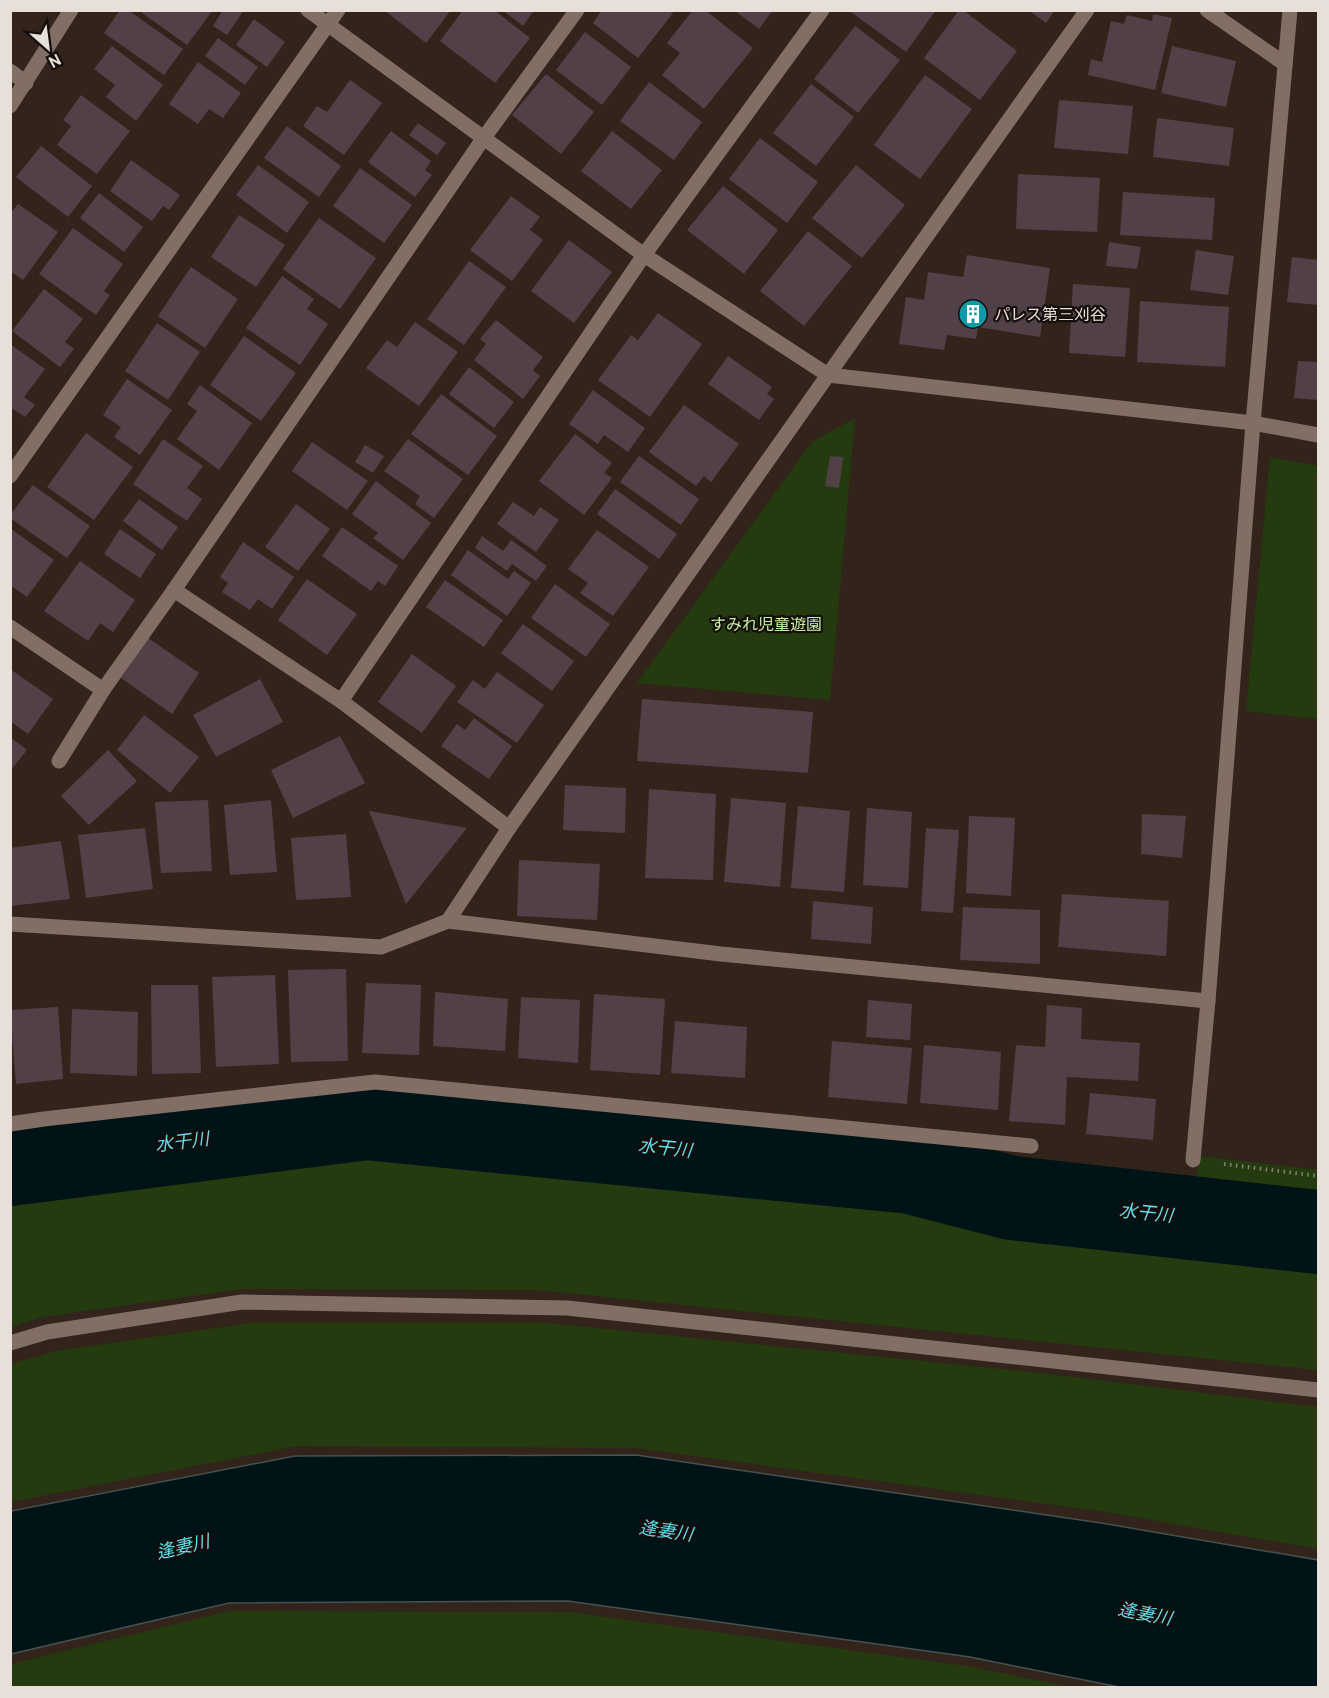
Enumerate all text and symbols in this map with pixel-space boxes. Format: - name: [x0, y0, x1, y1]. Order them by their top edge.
- north arrow: [18, 18, 78, 78]
- text: N: [44, 48, 64, 71]
- building icon: パレス第三刈谷: [957, 298, 989, 330]
- place label: パレス第三刈谷: [994, 306, 1106, 326]
- park label: すみれ児童遊園: [710, 616, 822, 636]
- water label: 水干川: [154, 1129, 212, 1158]
- water label: 水干川: [637, 1135, 695, 1164]
- water label: 水干川: [1118, 1200, 1176, 1229]
- water label: 逢妻川: [637, 1517, 696, 1548]
- water label: 逢妻川: [154, 1531, 214, 1566]
- water label: 逢妻川: [1116, 1599, 1175, 1632]

